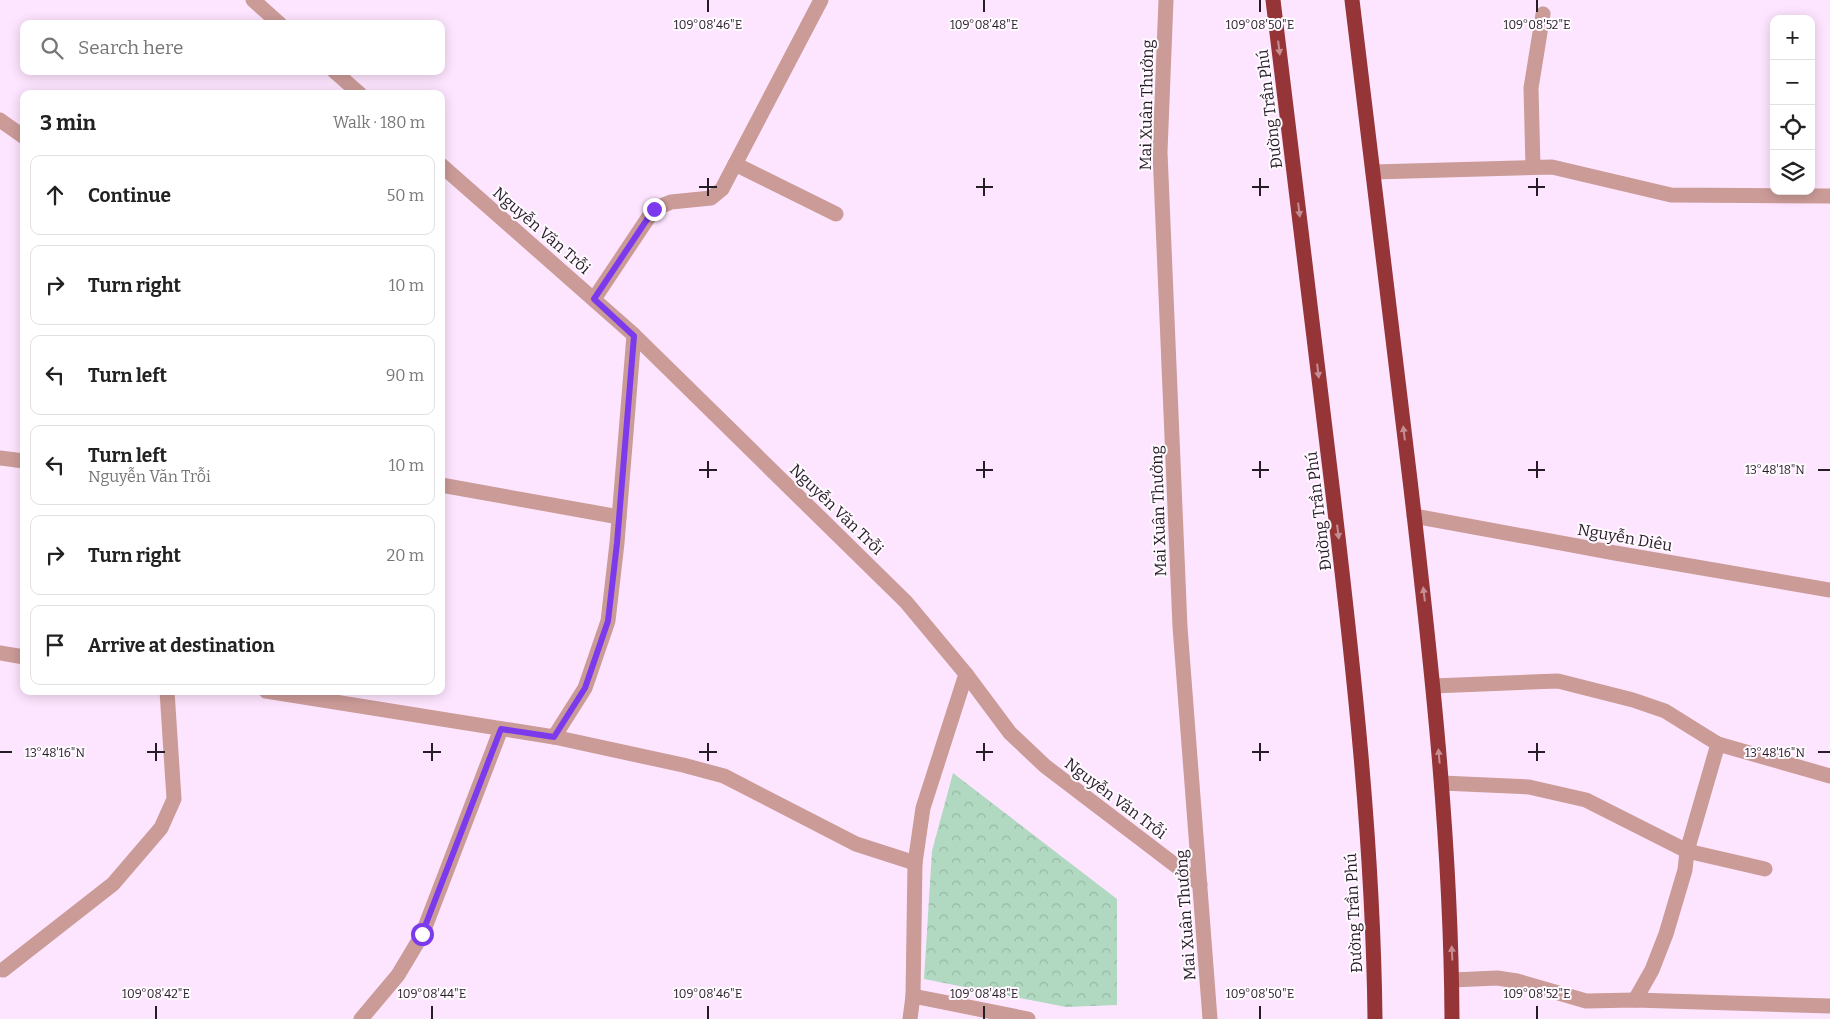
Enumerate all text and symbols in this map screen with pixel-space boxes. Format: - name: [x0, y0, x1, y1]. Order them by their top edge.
- map controls: [1770, 15, 1815, 195]
- button: +: [1770, 15, 1815, 60]
- text: 109°08'46"E: [674, 18, 742, 32]
- text: 109°08'48"E: [950, 18, 1018, 32]
- text: 109°08'50"E: [1226, 18, 1294, 32]
- text: 109°08'52"E: [1504, 18, 1570, 32]
- search box: [20, 20, 445, 75]
- icon: search: [38, 34, 66, 62]
- text: Search here: [78, 36, 183, 59]
- street label: Mai Xuân Thưởng: [1136, 39, 1157, 171]
- one-way arrow: [1275, 41, 1283, 57]
- street label: Đường Trần Phú: [1252, 48, 1286, 170]
- button: −: [1770, 60, 1815, 105]
- button: locate: [1770, 105, 1815, 150]
- text: 3 min: [40, 110, 96, 136]
- text: Walk · 180 m: [333, 113, 425, 132]
- button: layers: [1770, 150, 1815, 195]
- icon: ahead: [41, 181, 69, 209]
- street label: Nguyễn Văn Trỗi: [489, 182, 595, 278]
- text: Continue: [88, 184, 171, 207]
- text: 50 m: [387, 186, 424, 205]
- route end: [643, 198, 666, 221]
- one-way arrow: [1295, 202, 1303, 218]
- icon: right: [41, 271, 69, 299]
- text: Turn right: [88, 274, 181, 297]
- text: 10 m: [389, 276, 424, 295]
- icon: left: [41, 361, 69, 389]
- one-way arrow: [1314, 363, 1322, 379]
- text: Turn left: [88, 364, 167, 387]
- text: 90 m: [386, 366, 424, 385]
- one-way arrow: [1400, 424, 1408, 440]
- text: Turn left: [88, 444, 167, 467]
- street label: Mai Xuân Thưởng: [1147, 445, 1170, 577]
- street label: Đường Trần Phú: [1301, 450, 1335, 572]
- icon: left: [41, 451, 69, 479]
- text: 10 m: [389, 456, 424, 475]
- street label: Nguyễn Văn Trỗi: [786, 459, 888, 559]
- text: 13°48'18"N: [1745, 463, 1805, 477]
- text: Nguyễn Văn Trỗi: [88, 467, 211, 486]
- street label: Nguyễn Diêu: [1576, 519, 1674, 555]
- one-way arrow: [1334, 525, 1342, 541]
- icon: right: [41, 541, 69, 569]
- text: Turn right: [88, 544, 181, 567]
- text: 20 m: [387, 546, 424, 565]
- one-way arrow: [1420, 586, 1428, 602]
- icon: arrive: [41, 631, 69, 659]
- text: Arrive at destination: [88, 634, 275, 657]
- text: 13°48'16"N: [25, 746, 85, 760]
- text: 13°48'16"N: [1745, 746, 1805, 760]
- one-way arrow: [1435, 747, 1443, 763]
- street label: Nguyễn Văn Trỗi: [1061, 753, 1171, 843]
- street label: Mai Xuân Thưởng: [1171, 849, 1200, 981]
- street label: Đường Trần Phú: [1340, 853, 1366, 973]
- route start: [411, 923, 434, 946]
- one-way arrow: [1447, 945, 1455, 961]
- text: 109°08'42"E: [122, 987, 190, 1001]
- text: 109°08'44"E: [398, 987, 466, 1001]
- text: 109°08'46"E: [674, 987, 742, 1001]
- text: 109°08'48"E: [950, 987, 1018, 1001]
- text: 109°08'50"E: [1226, 987, 1294, 1001]
- text: 109°08'52"E: [1504, 987, 1570, 1001]

